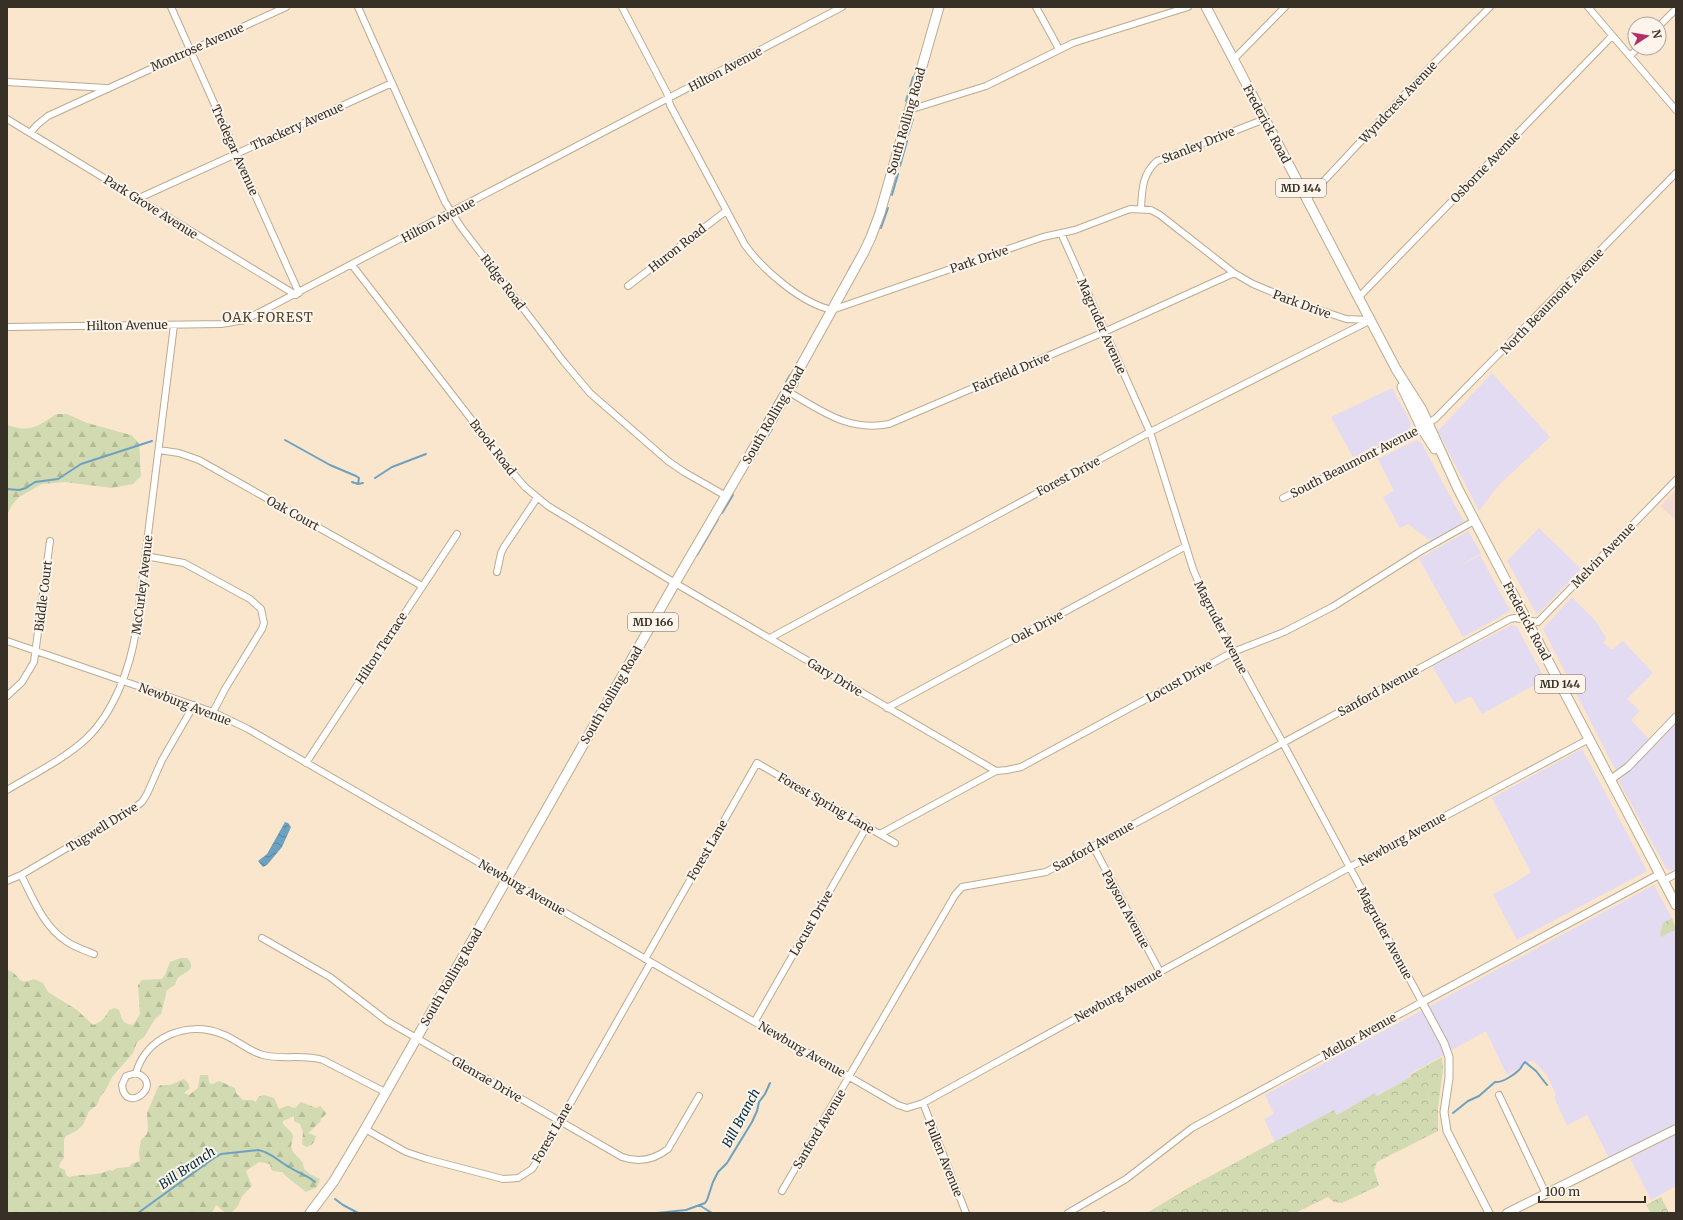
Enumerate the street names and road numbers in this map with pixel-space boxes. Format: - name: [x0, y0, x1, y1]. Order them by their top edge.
- street label: Montrose Avenue: [148, 20, 246, 74]
- street label: Hilton Avenue: [686, 43, 764, 95]
- street label: Wyndcrest Avenue: [1355, 58, 1440, 147]
- street label: South Rolling Road: [884, 66, 928, 176]
- street label: Frederick Road: [1240, 82, 1294, 166]
- street label: Thackery Avenue: [248, 99, 346, 153]
- street label: Tredegar Avenue: [208, 102, 262, 198]
- street label: Stanley Drive: [1159, 124, 1237, 166]
- street label: Osborne Avenue: [1447, 128, 1523, 206]
- street label: Park Grove Avenue: [101, 172, 201, 242]
- road number: MD 144: [1276, 179, 1326, 197]
- street label: Hilton Avenue: [399, 194, 477, 246]
- street label: Huron Road: [645, 221, 709, 275]
- street label: Park Drive: [948, 242, 1010, 276]
- street label: North Beaumont Avenue: [1497, 245, 1607, 357]
- street label: Ridge Road: [478, 252, 528, 312]
- street label: Magruder Avenue: [1074, 276, 1130, 376]
- street label: Park Drive: [1271, 287, 1333, 321]
- street label: Hilton Avenue: [86, 317, 168, 333]
- street label: Fairfield Drive: [970, 349, 1052, 395]
- street label: South Rolling Road: [739, 363, 807, 467]
- street label: Brook Road: [467, 416, 519, 478]
- street label: South Beaumont Avenue: [1287, 423, 1421, 501]
- street label: Forest Drive: [1034, 453, 1102, 499]
- street label: Oak Court: [264, 492, 322, 534]
- street label: Melvin Avenue: [1568, 519, 1638, 591]
- street label: McCurley Avenue: [128, 534, 156, 636]
- street label: Biddle Court: [31, 559, 55, 632]
- street label: Magruder Avenue: [1191, 578, 1251, 676]
- street label: Frederick Road: [1500, 579, 1554, 663]
- street label: Oak Drive: [1008, 607, 1066, 647]
- street label: Hilton Terrace: [352, 609, 410, 687]
- road number: MD 166: [628, 613, 678, 631]
- street label: South Rolling Road: [577, 643, 645, 747]
- street label: Gary Drive: [805, 655, 865, 699]
- street label: Locust Drive: [1143, 657, 1215, 705]
- street label: Sanford Avenue: [1335, 663, 1421, 719]
- road number: MD 144: [1535, 675, 1585, 693]
- street label: Newburg Avenue: [137, 679, 233, 729]
- street label: Forest Spring Lane: [775, 769, 877, 837]
- street label: Tugwell Drive: [64, 799, 140, 855]
- street label: Newburg Avenue: [1356, 809, 1448, 869]
- street label: Forest Lane: [684, 817, 730, 883]
- street label: Sanford Avenue: [1050, 818, 1136, 874]
- street label: Newburg Avenue: [476, 856, 568, 918]
- street label: Payson Avenue: [1099, 867, 1153, 951]
- street label: Magruder Avenue: [1354, 884, 1416, 982]
- street label: Locust Drive: [786, 888, 836, 958]
- street label: South Rolling Road: [417, 925, 485, 1029]
- street label: Newburg Avenue: [1072, 965, 1164, 1025]
- street label: Mellor Avenue: [1319, 1009, 1399, 1063]
- street label: Newburg Avenue: [756, 1018, 848, 1080]
- street label: Glenrae Drive: [449, 1053, 525, 1105]
- street label: Sanford Avenue: [789, 1086, 849, 1172]
- street label: Forest Lane: [529, 1100, 575, 1166]
- street label: Pullen Avenue: [922, 1117, 966, 1199]

